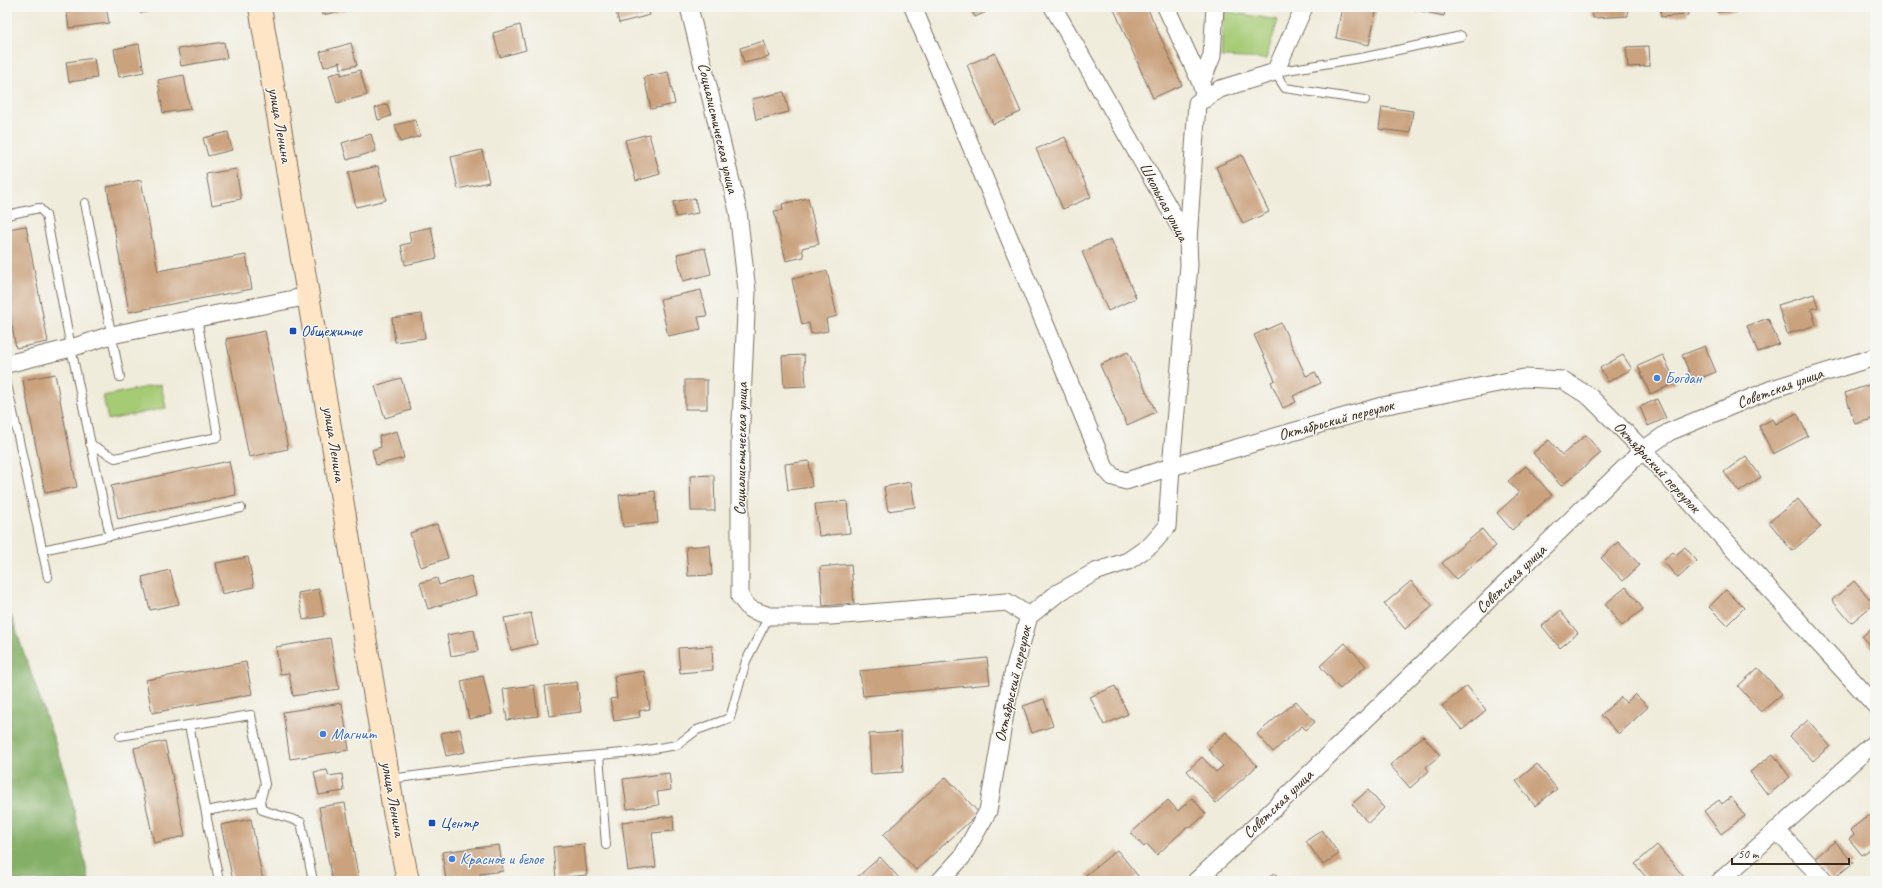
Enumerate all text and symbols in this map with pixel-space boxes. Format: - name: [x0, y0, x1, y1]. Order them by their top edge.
- street label: Социалистическая улица: [693, 61, 743, 197]
- street label: улица Ленина: [263, 85, 297, 166]
- street label: Школьная улица: [1135, 159, 1194, 246]
- place label: Общежитие: [301, 321, 364, 341]
- marker: Общежитие: [288, 326, 298, 336]
- street label: Советская улица: [1734, 363, 1827, 413]
- place label: Богдан: [1665, 368, 1703, 388]
- marker: Богдан: [1652, 373, 1662, 383]
- street label: Социалистическая улица: [730, 381, 752, 516]
- street label: Октябрьский переулок: [1276, 394, 1398, 445]
- street label: улица Ленина: [318, 404, 350, 485]
- street label: Октябрьский переулок: [1609, 417, 1706, 519]
- street label: Советская улица: [1472, 540, 1551, 618]
- street label: Октябрьский переулок: [990, 622, 1037, 744]
- place label: Магнит: [331, 724, 378, 744]
- marker: Магнит: [318, 729, 328, 739]
- street label: улица Ленина: [376, 759, 410, 840]
- street label: Советская улица: [1239, 765, 1318, 843]
- place label: Центр: [440, 813, 479, 833]
- marker: Центр: [427, 818, 437, 828]
- scale bar: [1732, 840, 1849, 866]
- text: 50 m: [1738, 846, 1760, 862]
- place label: Красное и белое: [460, 849, 545, 869]
- marker: Красное и белое: [447, 854, 457, 864]

